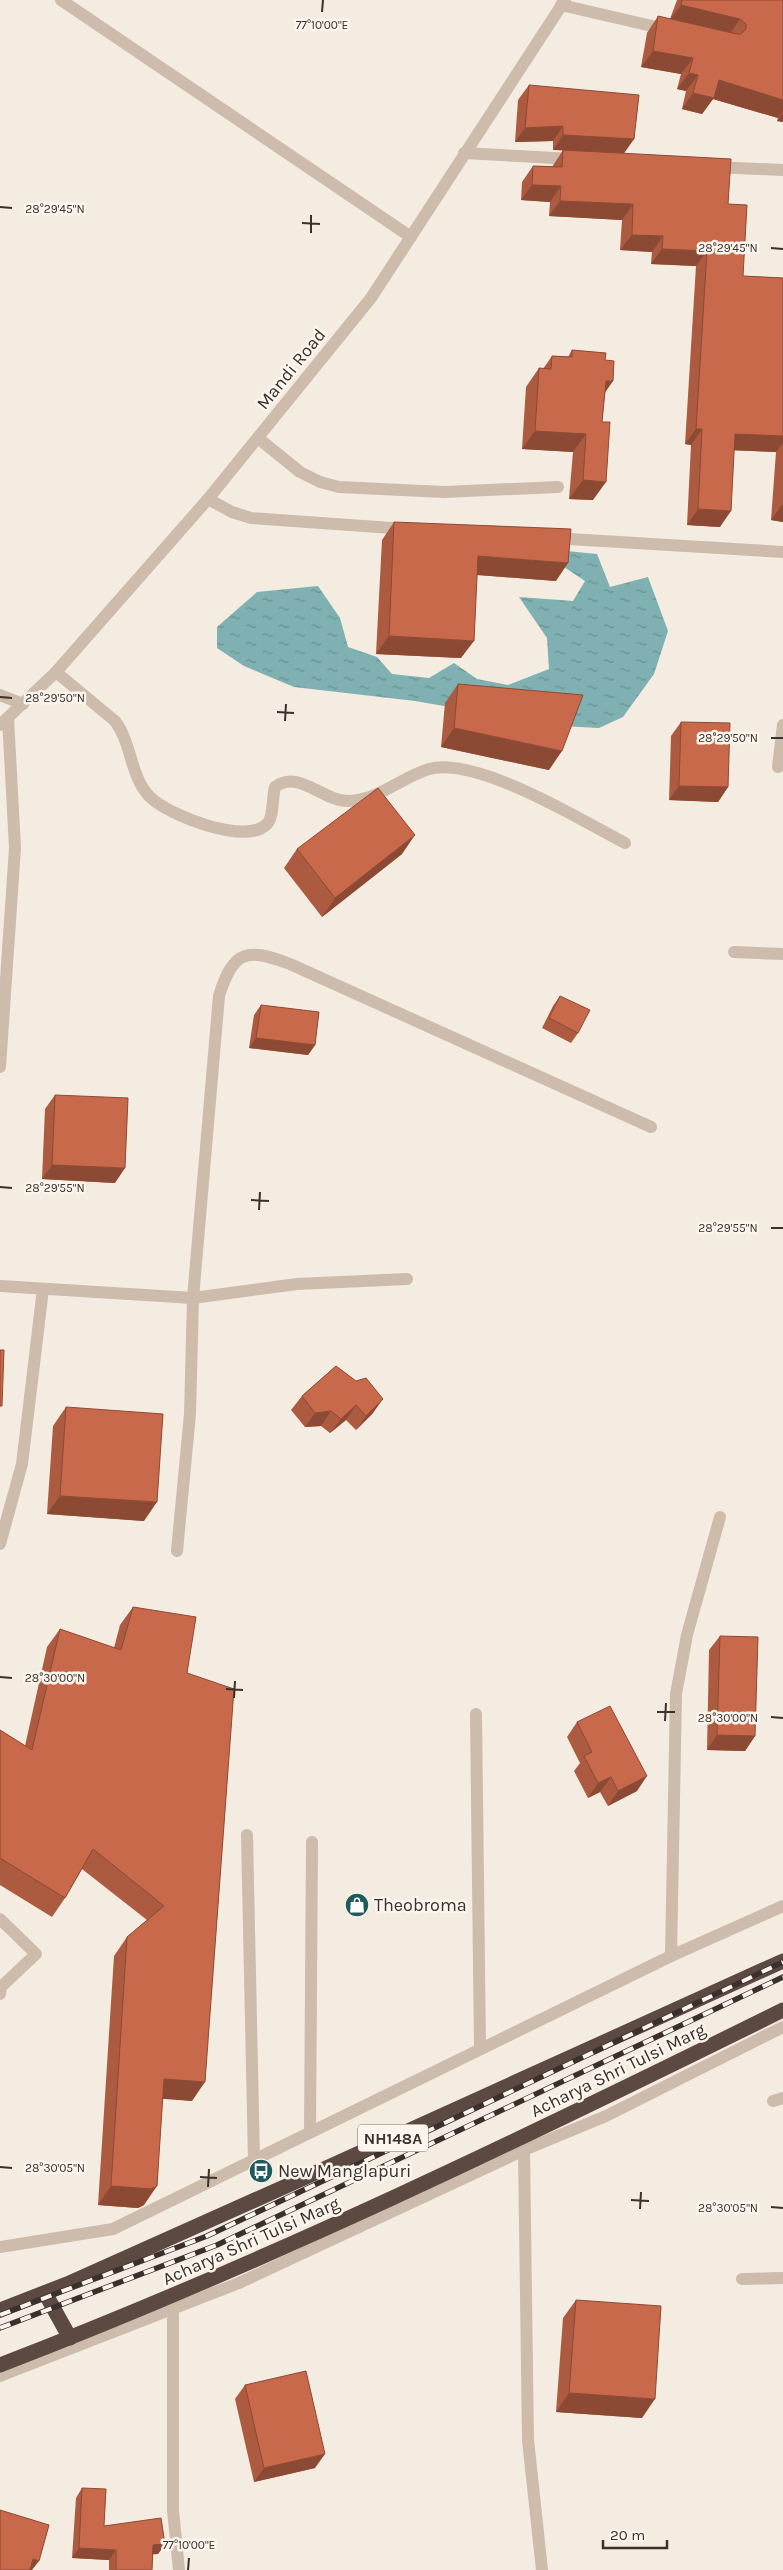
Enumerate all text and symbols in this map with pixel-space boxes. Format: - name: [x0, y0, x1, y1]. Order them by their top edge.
- text: 77°10'00"E: [296, 18, 348, 32]
- text: 28°29'45"N: [25, 202, 85, 216]
- text: 28°29'45"N: [698, 241, 758, 255]
- street label: Mandi Road: [252, 324, 330, 414]
- text: 28°29'50"N: [25, 691, 85, 705]
- text: 28°29'50"N: [698, 731, 758, 745]
- text: 28°29'55"N: [25, 1181, 85, 1195]
- text: 28°29'55"N: [698, 1221, 758, 1235]
- text: 28°30'00"N: [25, 1671, 85, 1685]
- text: 28°30'00"N: [698, 1711, 758, 1725]
- shop icon: Theobroma: [344, 1892, 370, 1918]
- place label: Theobroma: [374, 1894, 467, 1916]
- street label: Acharya Shri Tulsi Marg: [527, 2018, 709, 2122]
- road number: NH148A: [358, 2124, 428, 2152]
- bus stop icon: New Manglapuri: [248, 2158, 274, 2184]
- place label: New Manglapuri: [278, 2160, 411, 2182]
- text: 28°30'05"N: [25, 2161, 85, 2175]
- street label: Acharya Shri Tulsi Marg: [159, 2192, 343, 2290]
- text: 28°30'05"N: [698, 2201, 758, 2215]
- scale bar: [603, 2518, 667, 2550]
- text: 20 m: [610, 2526, 645, 2544]
- text: 77°10'00"E: [163, 2538, 215, 2552]

